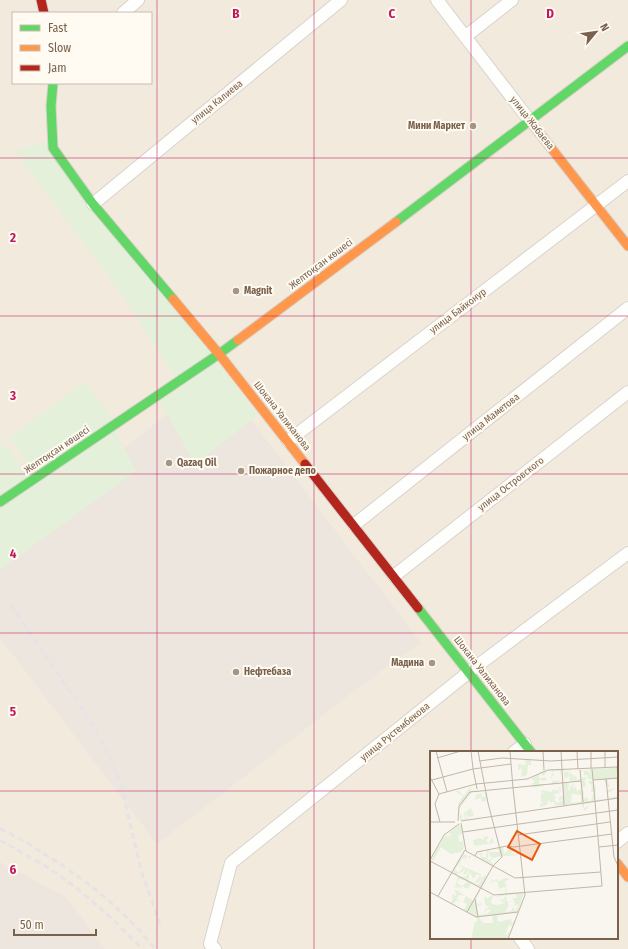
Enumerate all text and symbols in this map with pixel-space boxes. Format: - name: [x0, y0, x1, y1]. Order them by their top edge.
- text: B: [232, 6, 240, 21]
- text: C: [389, 6, 396, 21]
- text: D: [546, 6, 554, 21]
- legend: [12, 12, 152, 84]
- north arrow: [576, 12, 616, 52]
- text: Fast: [48, 21, 67, 35]
- text: N: [597, 21, 612, 33]
- text: Slow: [48, 41, 71, 55]
- text: Jam: [48, 61, 66, 75]
- street label: улица Калиева: [189, 78, 245, 126]
- street label: улица Жабаева: [507, 94, 557, 152]
- place label: Мини Маркет: [408, 120, 466, 132]
- marker: Мини Маркет: [468, 121, 478, 131]
- text: 2: [9, 230, 16, 245]
- street label: Желтоқсан көшесі: [286, 235, 355, 292]
- place label: Magnit: [244, 285, 273, 297]
- marker: Magnit: [231, 286, 241, 296]
- street label: улица Байконур: [427, 286, 489, 336]
- street label: Шокана Уалиханова: [251, 379, 313, 453]
- text: 3: [9, 388, 16, 403]
- street label: улица Маметова: [460, 391, 522, 443]
- street label: Желтоқсан көшесі: [21, 423, 92, 476]
- street label: улица Островского: [476, 454, 546, 514]
- place label: Qazaq Oil: [177, 457, 217, 469]
- marker: Qazaq Oil: [164, 458, 174, 468]
- place label: Пожарное депо: [249, 465, 316, 477]
- marker: Пожарное депо: [236, 466, 246, 476]
- text: 4: [10, 546, 17, 561]
- street label: Шокана Уалиханова: [451, 634, 513, 708]
- place label: Мадина: [391, 657, 424, 669]
- marker: Мадина: [427, 658, 437, 668]
- place label: Нефтебаза: [244, 666, 291, 678]
- marker: Нефтебаза: [231, 667, 241, 677]
- street label: улица Рустембекова: [358, 700, 432, 764]
- text: 5: [10, 704, 16, 719]
- inset map: [430, 751, 618, 939]
- text: 6: [10, 862, 17, 877]
- scale bar: [14, 911, 96, 937]
- text: 50 m: [20, 918, 44, 932]

